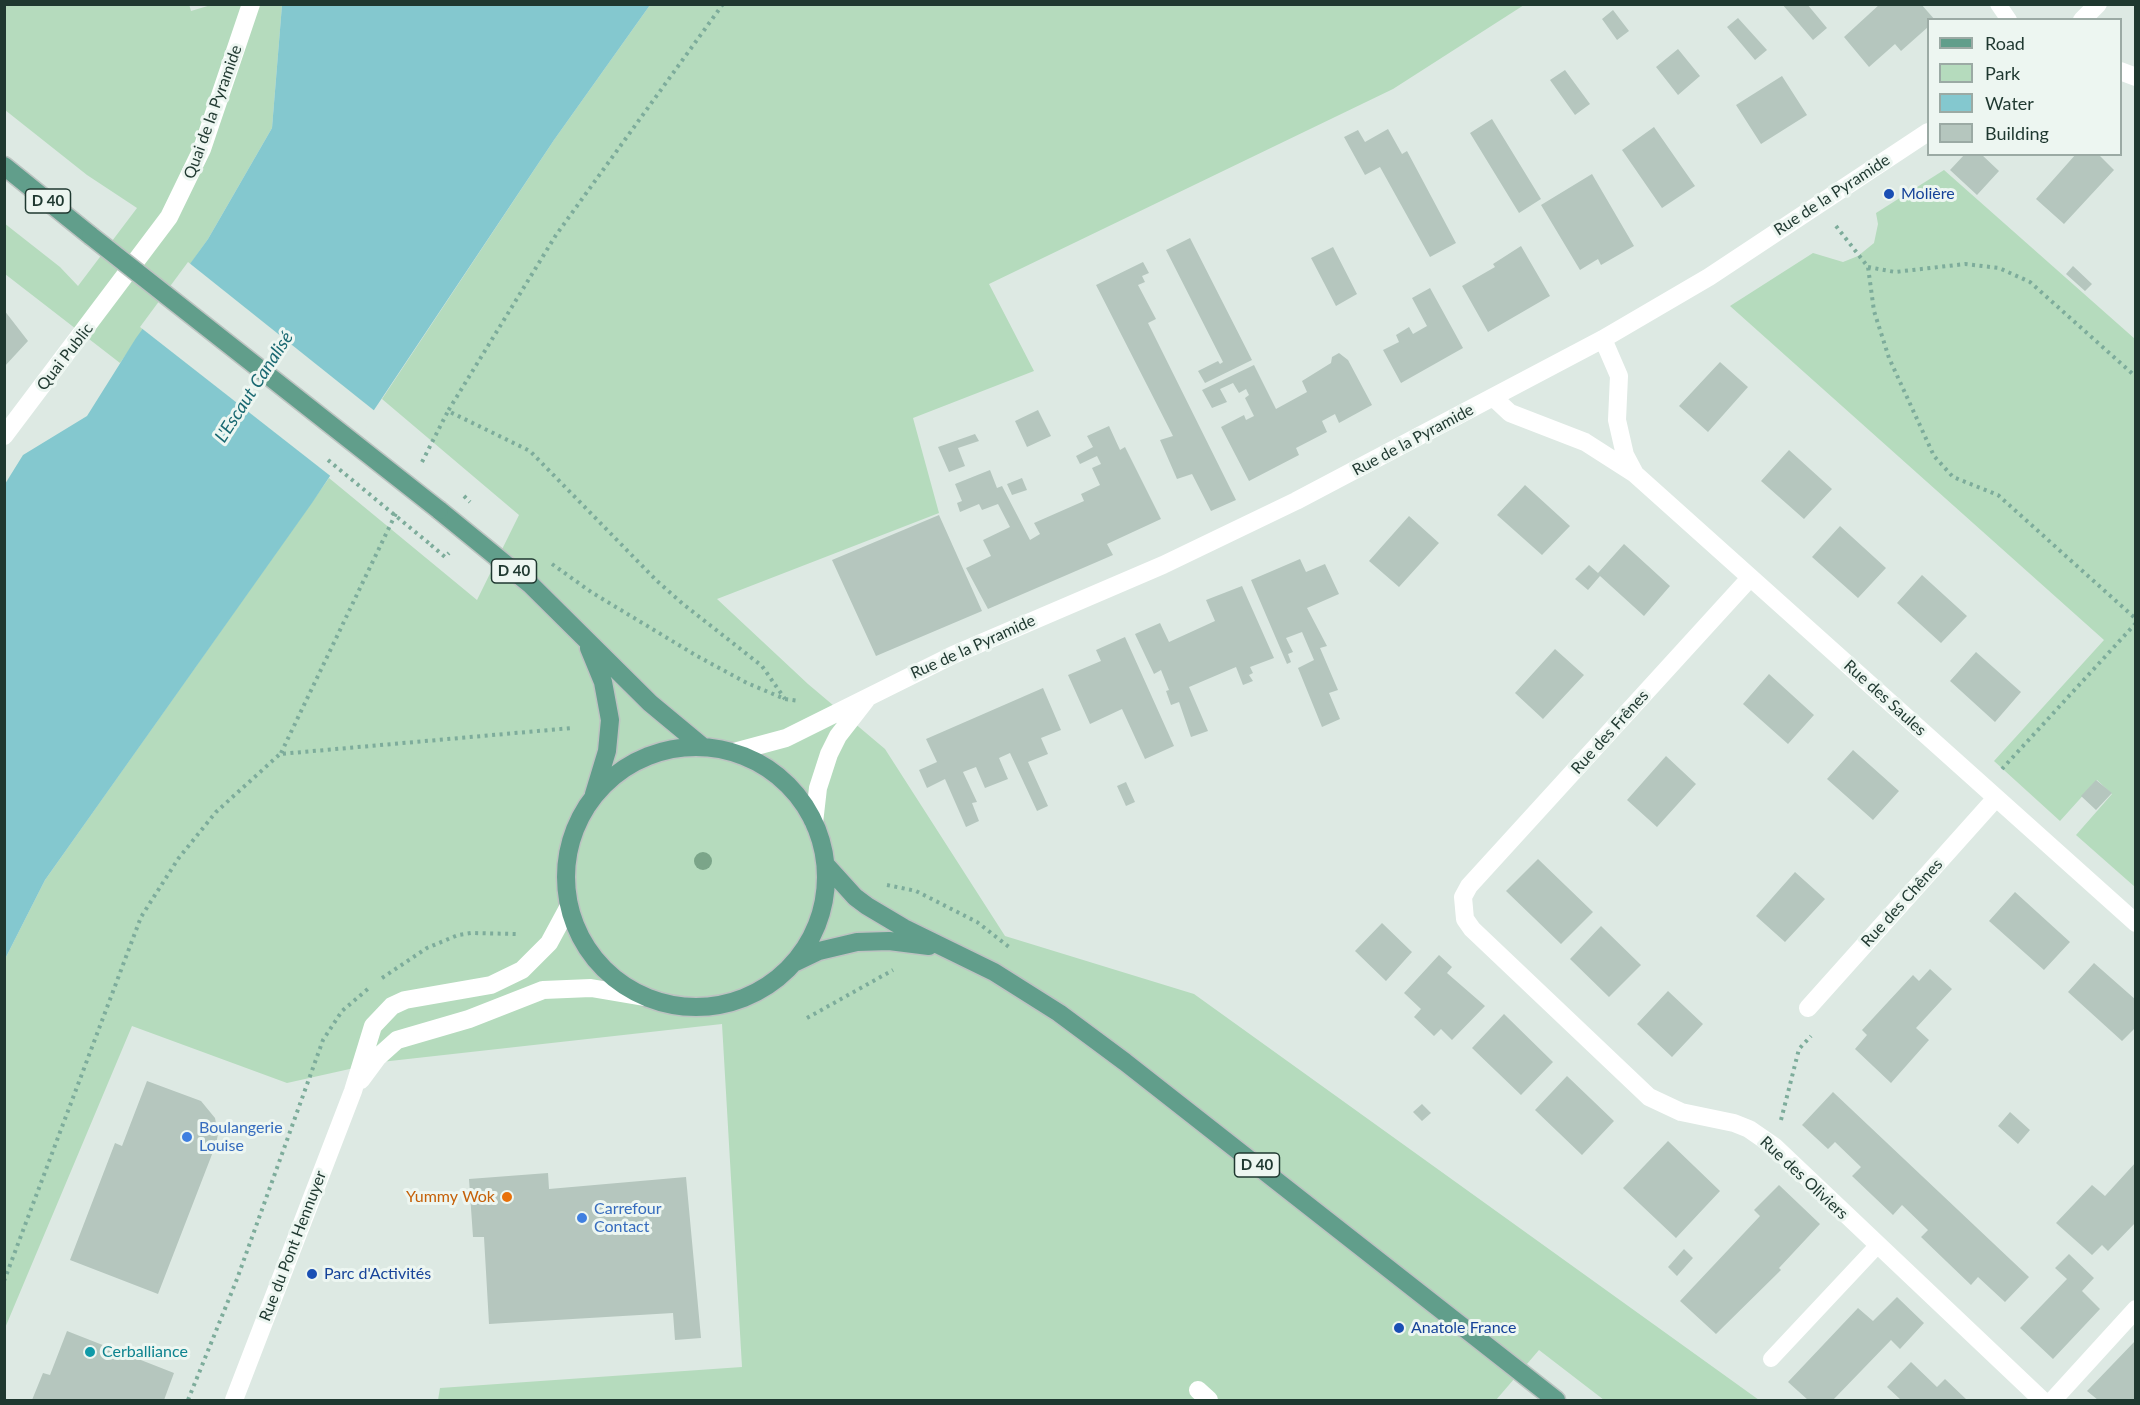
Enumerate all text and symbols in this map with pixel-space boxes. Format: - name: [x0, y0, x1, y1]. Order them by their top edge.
- legend: [1927, 18, 2122, 156]
- text: Road: [1985, 32, 2025, 54]
- street label: Quai de la Pyramide: [180, 43, 246, 181]
- text: Park: [1985, 62, 2020, 84]
- text: Water: [1985, 92, 2034, 114]
- text: Building: [1985, 122, 2049, 144]
- street label: Rue de la Pyramide: [1770, 150, 1894, 240]
- place label: Molière: [1901, 184, 1955, 204]
- marker: Molière: [1882, 187, 1896, 201]
- road number: D 40: [26, 189, 70, 213]
- street label: Quai Public: [33, 320, 97, 394]
- water label: L'Escaut Canalisé: [210, 328, 298, 446]
- street label: Rue de la Pyramide: [1349, 400, 1477, 480]
- road number: D 40: [492, 559, 536, 583]
- street label: Rue de la Pyramide: [908, 611, 1038, 683]
- street label: Rue des Saules: [1840, 656, 1930, 740]
- street label: Rue des Frênes: [1567, 686, 1653, 778]
- street label: Rue des Chênes: [1857, 855, 1947, 951]
- place label: Boulangerie Louise: [199, 1118, 283, 1156]
- marker: Boulangerie Louise: [180, 1130, 194, 1144]
- street label: Rue des Oliviers: [1756, 1132, 1852, 1224]
- road number: D 40: [1234, 1153, 1280, 1177]
- street label: Rue du Pont Hennuyer: [255, 1168, 331, 1324]
- place label: Yummy Wok: [406, 1187, 495, 1207]
- marker: Yummy Wok: [500, 1190, 514, 1204]
- place label: Carrefour Contact: [594, 1199, 661, 1237]
- marker: Carrefour Contact: [575, 1211, 589, 1225]
- place label: Parc d'Activités: [324, 1264, 431, 1284]
- marker: Parc d'Activités: [305, 1267, 319, 1281]
- place label: Anatole France: [1411, 1318, 1517, 1338]
- marker: Anatole France: [1392, 1321, 1406, 1335]
- place label: Cerballiance: [102, 1342, 188, 1362]
- marker: Cerballiance: [83, 1345, 97, 1359]

